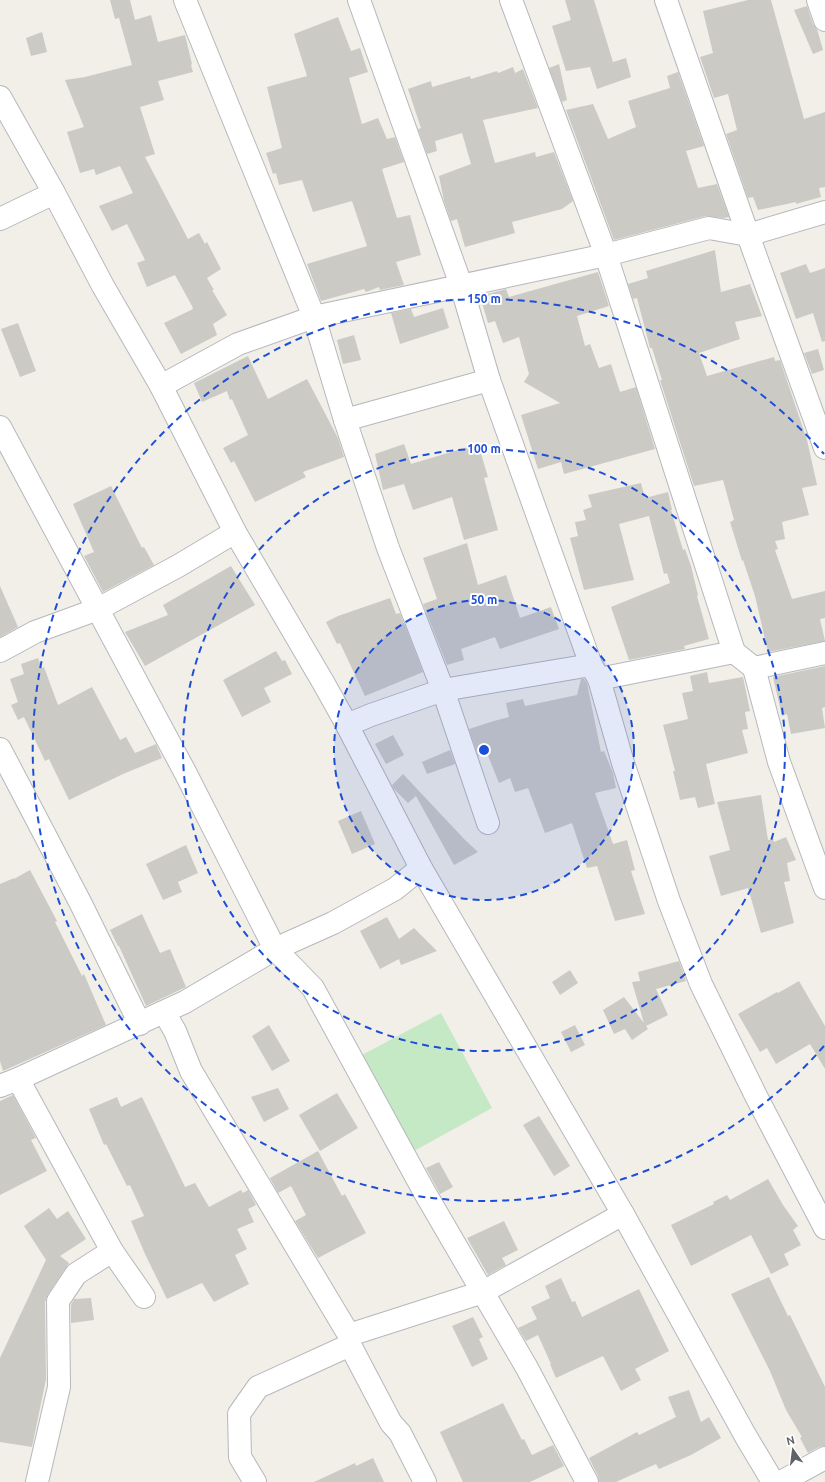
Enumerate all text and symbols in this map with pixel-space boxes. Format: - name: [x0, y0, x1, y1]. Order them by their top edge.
- text: 150 m: [467, 292, 501, 305]
- text: 100 m: [467, 442, 501, 455]
- text: 50 m: [471, 593, 497, 606]
- centre of rings: [477, 743, 491, 757]
- north arrow: [773, 1430, 813, 1470]
- text: N: [785, 1433, 796, 1447]

